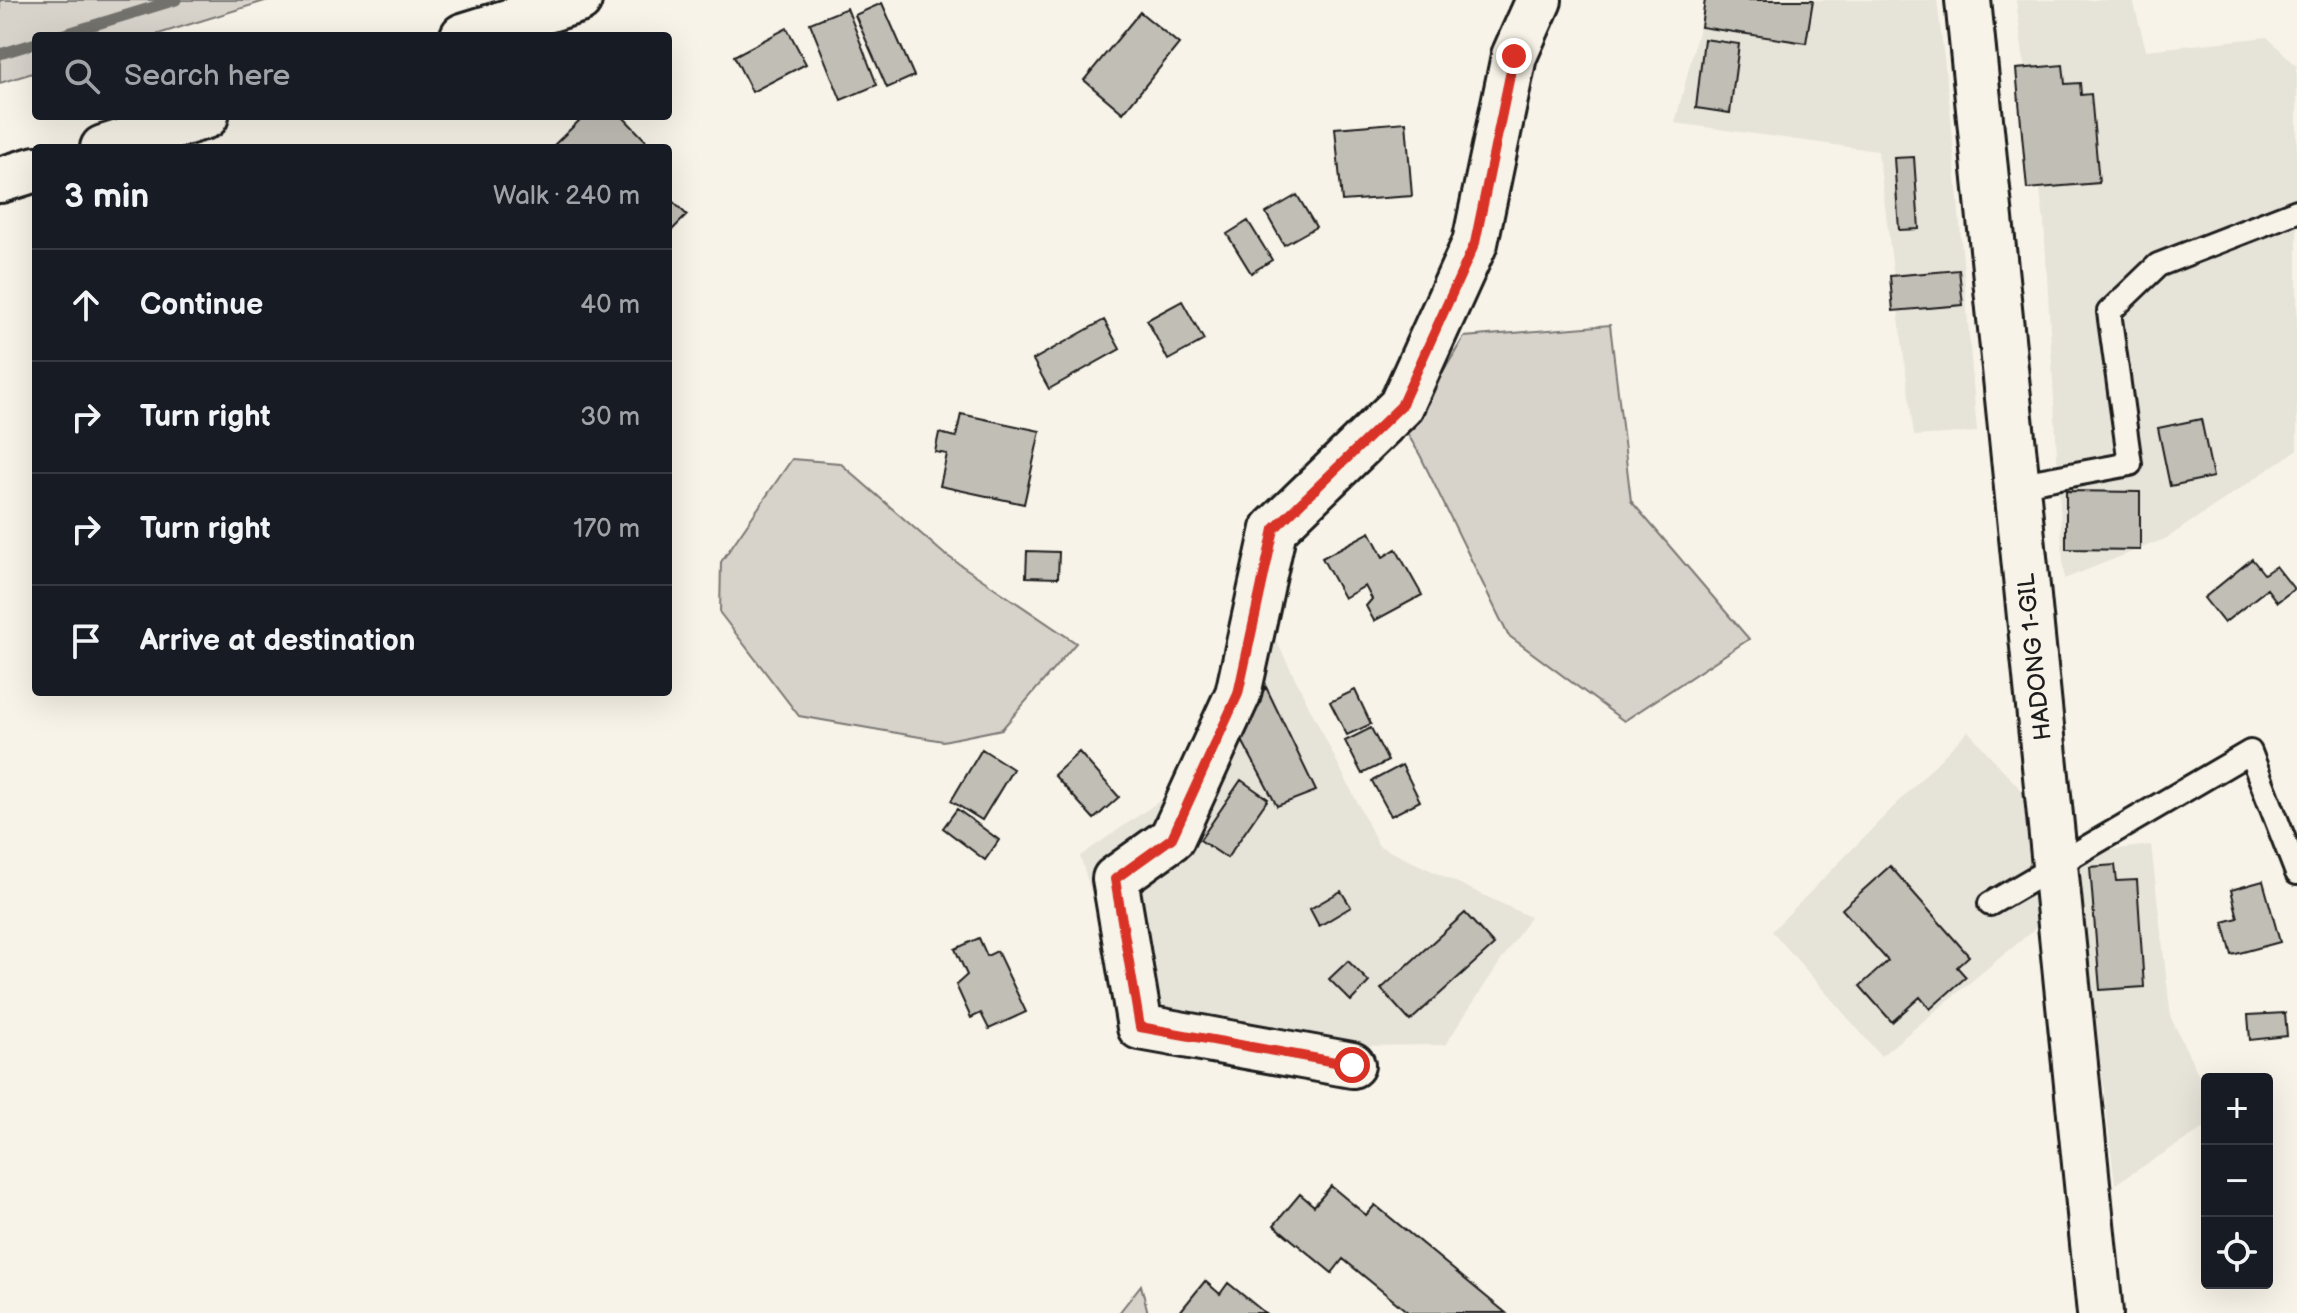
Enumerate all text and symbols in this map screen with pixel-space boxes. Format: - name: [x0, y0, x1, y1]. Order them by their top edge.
- search box: [32, 32, 672, 120]
- route end: [1496, 38, 1532, 74]
- icon: search: [60, 54, 104, 98]
- text: Search here: [124, 58, 290, 94]
- text: 3 min: [64, 176, 149, 217]
- text: Walk · 240 m: [493, 181, 640, 212]
- icon: ahead: [64, 283, 108, 327]
- text: Continue: [140, 287, 263, 323]
- text: 40 m: [580, 290, 640, 321]
- icon: right: [64, 395, 108, 439]
- text: Turn right: [140, 399, 271, 435]
- text: 30 m: [580, 402, 640, 433]
- icon: right: [64, 507, 108, 551]
- text: Turn right: [140, 511, 271, 547]
- text: 170 m: [573, 514, 640, 545]
- street label: HADONG 1-GIL: [2011, 572, 2058, 742]
- icon: arrive: [64, 619, 108, 663]
- text: Arrive at destination: [140, 623, 416, 659]
- route start: [1334, 1047, 1370, 1083]
- map controls: [2201, 1073, 2273, 1289]
- button: +: [2201, 1073, 2273, 1145]
- button: −: [2201, 1145, 2273, 1217]
- button: locate: [2201, 1217, 2273, 1289]

